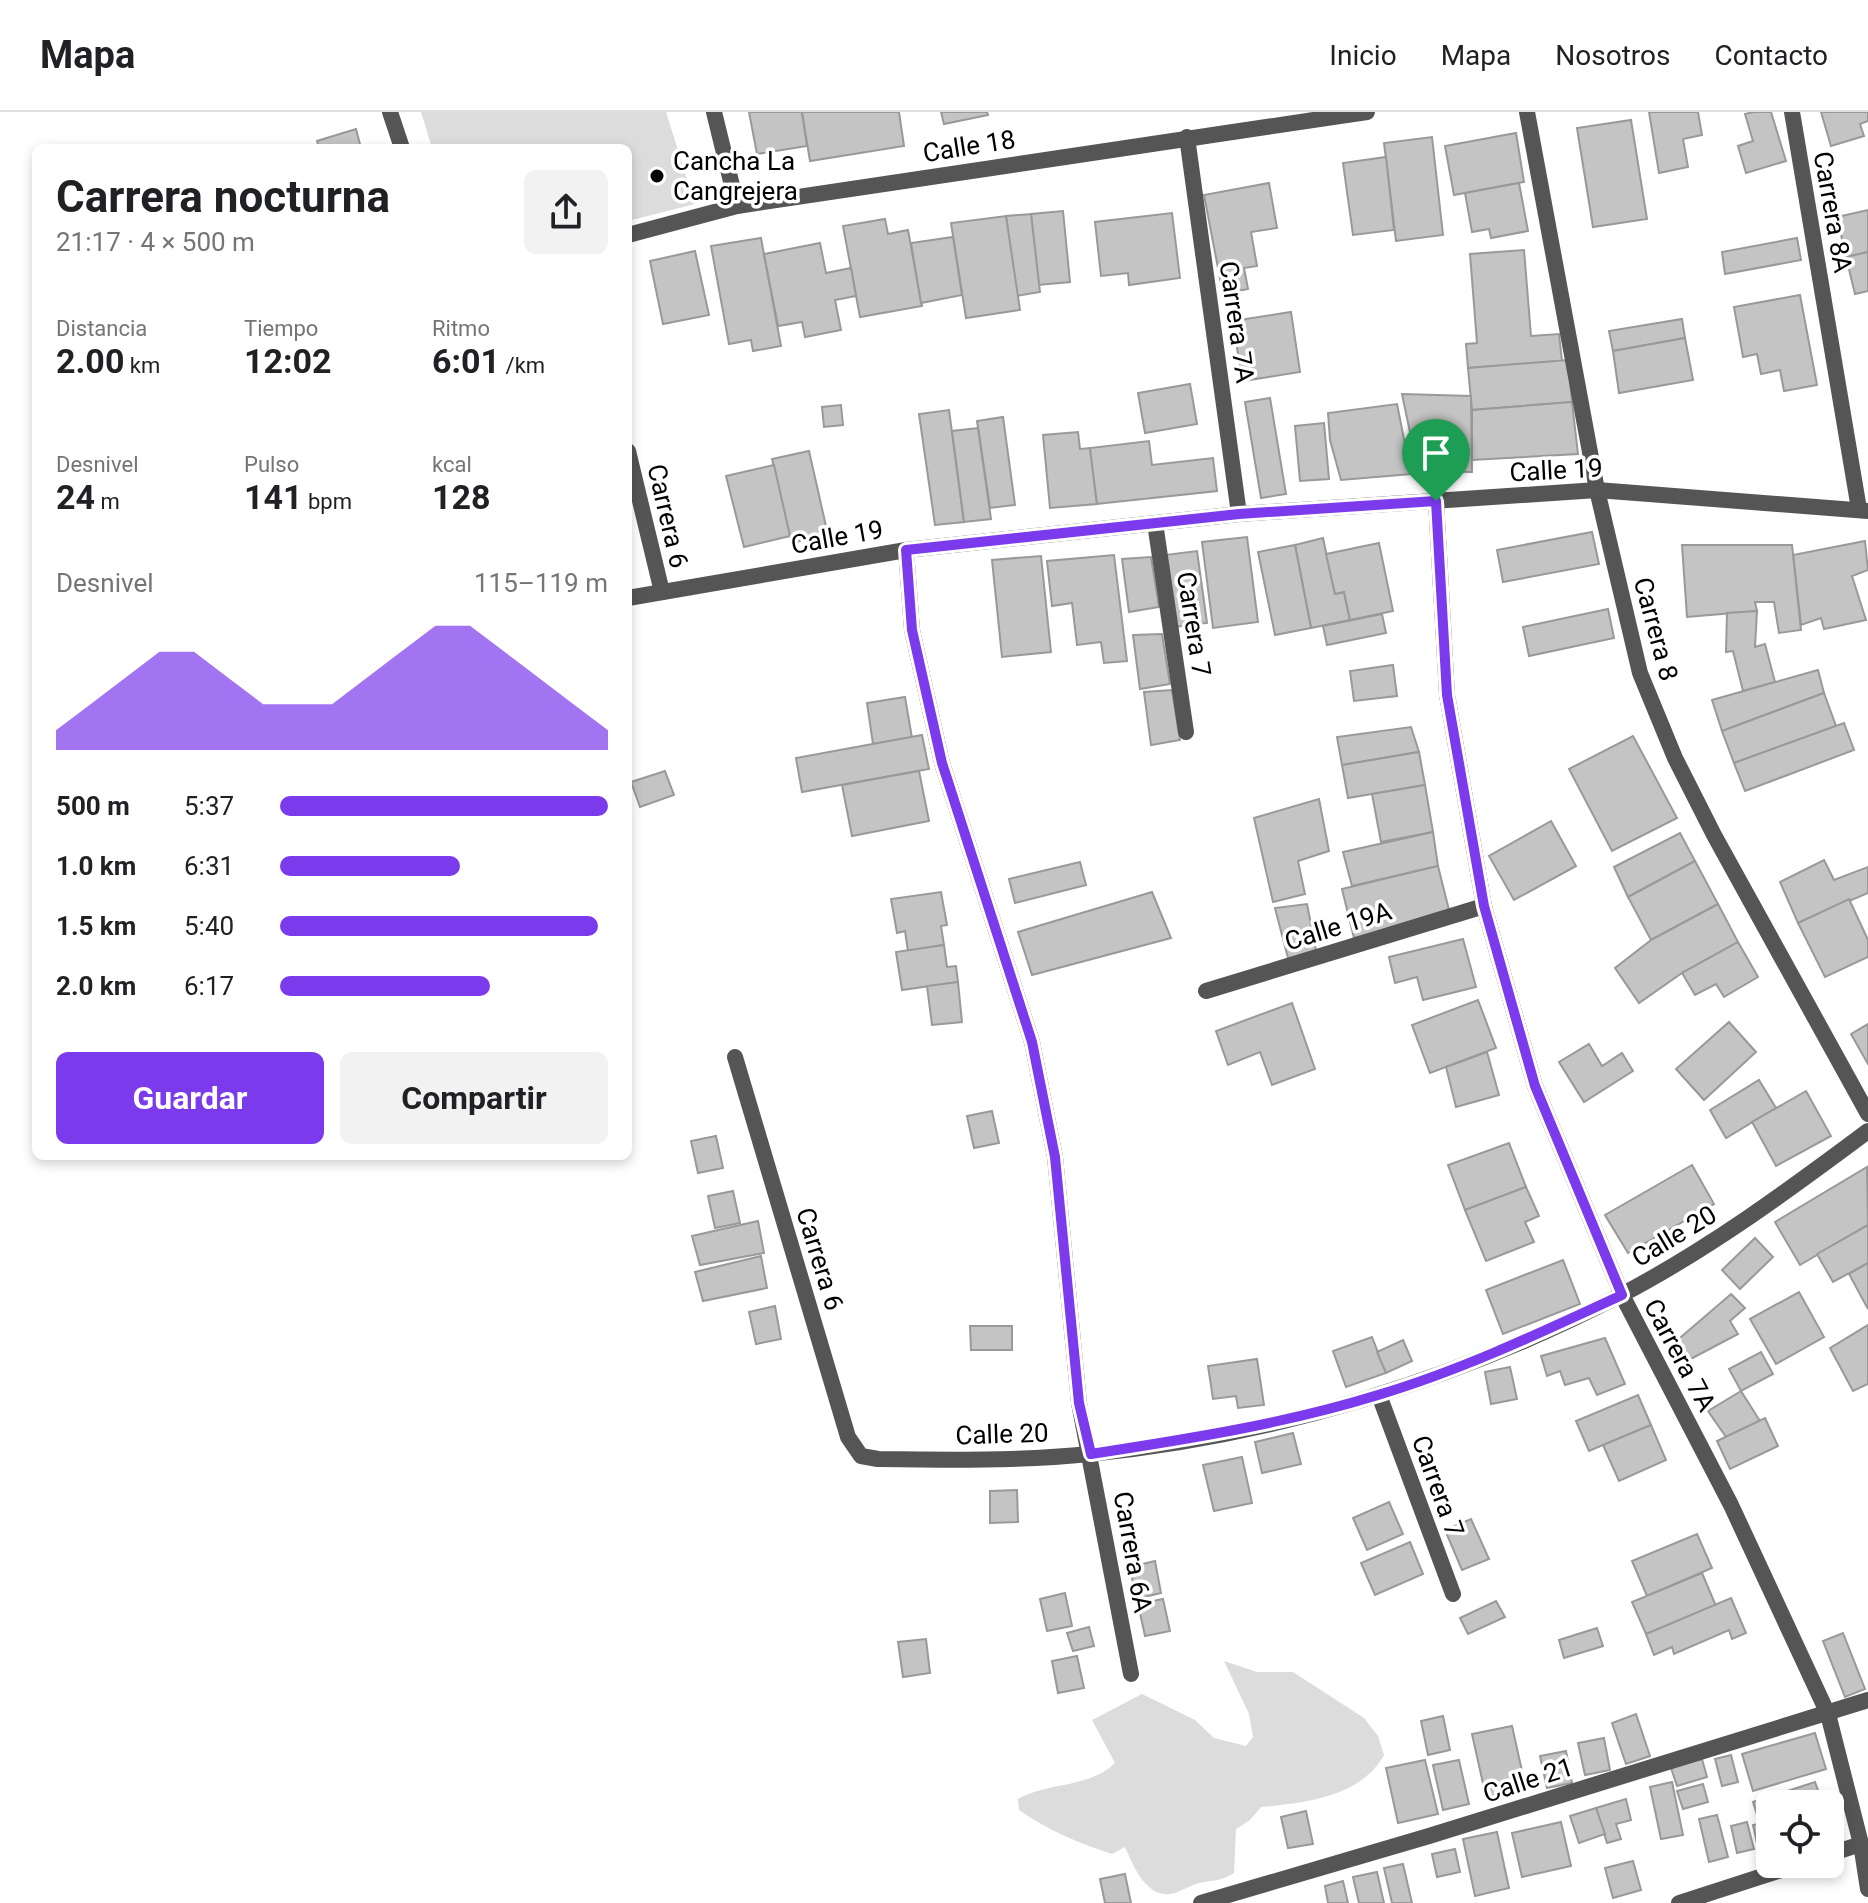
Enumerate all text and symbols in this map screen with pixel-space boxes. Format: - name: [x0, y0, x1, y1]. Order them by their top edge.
- text: Mapa: [40, 33, 135, 77]
- text: Inicio: [1329, 39, 1397, 72]
- text: Mapa: [1441, 39, 1511, 72]
- text: Nosotros: [1555, 39, 1670, 72]
- text: Contacto: [1714, 39, 1828, 72]
- street label: Calle 18: [921, 124, 1017, 168]
- place label: Cancha La Cangrejera: [673, 146, 798, 206]
- street label: Carrera 8A: [1808, 149, 1858, 275]
- marker: Cancha La Cangrejera: [648, 167, 666, 185]
- button: share: [524, 170, 608, 254]
- text: Carrera nocturna: [56, 171, 390, 223]
- text: 21:17 · 4 × 500 m: [56, 227, 255, 257]
- street label: Carrera 7A: [1214, 259, 1260, 385]
- text: Distancia: [56, 316, 147, 341]
- text: Tiempo: [244, 316, 318, 341]
- text: Ritmo: [432, 316, 490, 341]
- text: 2.00: [56, 341, 124, 381]
- text: 12:02: [244, 341, 332, 381]
- text: 6:01: [432, 341, 500, 381]
- text: km: [124, 353, 160, 378]
- text: /km: [500, 353, 545, 378]
- pin: [1402, 419, 1470, 501]
- icon: arrive: [1414, 431, 1458, 475]
- text: Desnivel: [56, 452, 139, 477]
- text: Pulso: [244, 452, 299, 477]
- text: kcal: [432, 452, 472, 477]
- street label: Calle 19: [1509, 453, 1603, 487]
- street label: Carrera 6: [641, 461, 695, 571]
- text: 24: [56, 477, 95, 517]
- text: 141: [244, 477, 303, 517]
- text: 128: [432, 477, 491, 517]
- text: m: [95, 489, 120, 514]
- text: bpm: [303, 489, 352, 514]
- street label: Calle 19: [789, 514, 885, 560]
- text: Desnivel: [56, 568, 154, 598]
- text: 115–119 m: [474, 568, 608, 598]
- street label: Carrera 7: [1171, 569, 1217, 679]
- street label: Carrera 8: [1628, 574, 1684, 684]
- text: 500 m: [56, 791, 130, 821]
- text: 5:37: [184, 791, 234, 821]
- text: 1.0 km: [56, 851, 136, 881]
- text: 6:31: [184, 851, 234, 881]
- street label: Calle 19A: [1281, 896, 1395, 956]
- text: 1.5 km: [56, 911, 136, 941]
- text: 5:40: [184, 911, 234, 941]
- text: 2.0 km: [56, 971, 136, 1001]
- text: 6:17: [184, 971, 234, 1001]
- button: Guardar: [56, 1052, 324, 1144]
- button: Compartir: [340, 1052, 608, 1144]
- street label: Calle 20: [1626, 1199, 1722, 1273]
- street label: Carrera 6: [790, 1204, 850, 1314]
- street label: Carrera 7A: [1638, 1294, 1722, 1416]
- street label: Calle 20: [955, 1417, 1049, 1451]
- street label: Carrera 7: [1406, 1431, 1470, 1541]
- street label: Carrera 6A: [1108, 1489, 1158, 1615]
- street label: Calle 21: [1479, 1751, 1577, 1809]
- map controls: [1756, 1790, 1844, 1878]
- button: locate: [1756, 1790, 1844, 1878]

